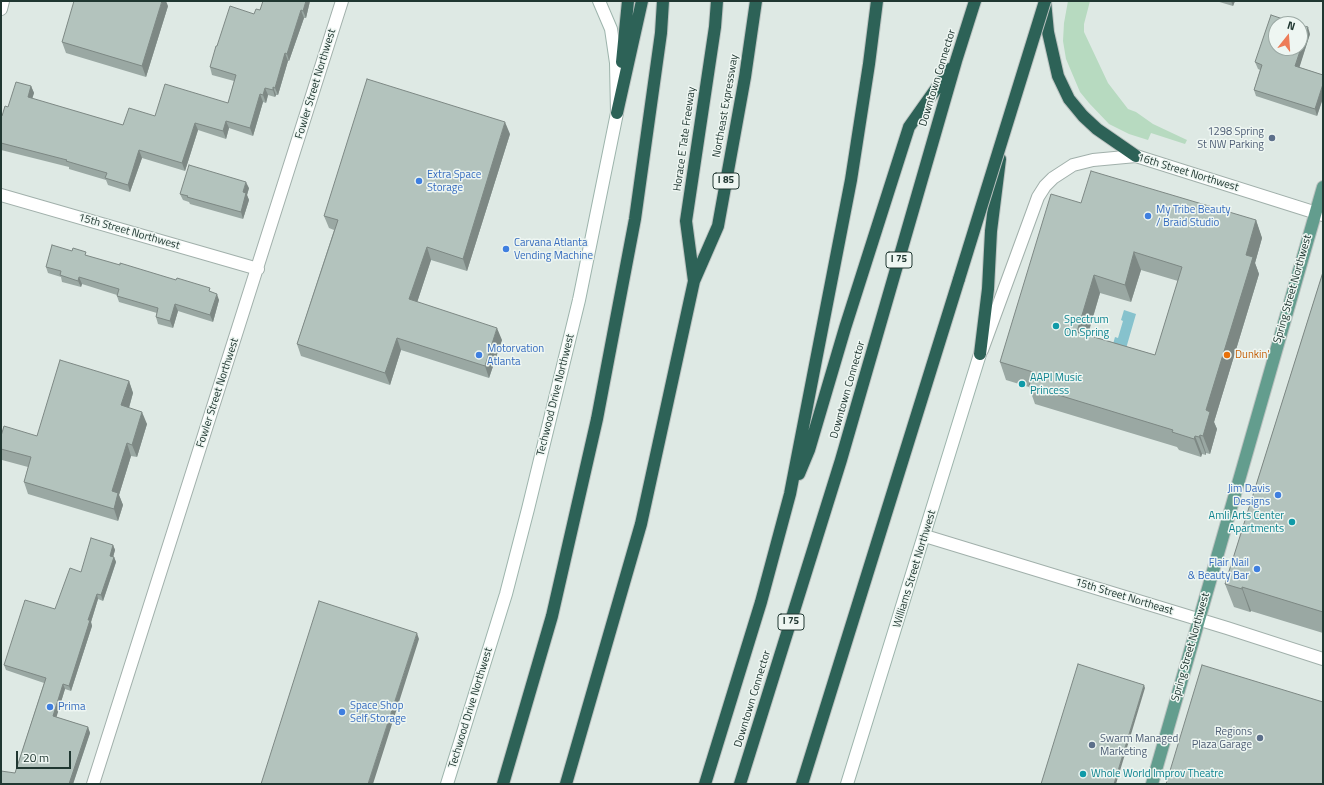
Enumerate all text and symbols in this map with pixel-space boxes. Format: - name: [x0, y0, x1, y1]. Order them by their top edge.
- north arrow: [1268, 16, 1308, 56]
- text: N: [1285, 17, 1297, 34]
- street label: Fowler Street Northwest: [293, 27, 339, 141]
- street label: Downtown Connector: [917, 28, 959, 128]
- street label: Northeast Expressway: [710, 53, 742, 159]
- street label: Horace E Tate Freeway: [671, 86, 699, 192]
- place label: 1298 Spring St NW Parking: [1197, 125, 1264, 151]
- marker: 1298 Spring St NW Parking: [1267, 133, 1277, 143]
- street label: 16th Street Northwest: [1136, 151, 1240, 195]
- place label: Extra Space Storage: [427, 168, 481, 194]
- road number: I 85: [713, 173, 739, 189]
- marker: Extra Space Storage: [414, 176, 424, 186]
- place label: My Tribe Beauty / Braid Studio: [1156, 203, 1231, 229]
- street label: 15th Street Northwest: [77, 211, 181, 253]
- marker: My Tribe Beauty / Braid Studio: [1143, 211, 1153, 221]
- street label: Spring Street Northwest: [1271, 233, 1315, 345]
- place label: Carvana Atlanta Vending Machine: [514, 236, 593, 262]
- marker: Carvana Atlanta Vending Machine: [501, 244, 511, 254]
- road number: I 75: [886, 252, 912, 268]
- place label: Spectrum On Spring: [1064, 313, 1109, 339]
- marker: Spectrum On Spring: [1051, 321, 1061, 331]
- street label: Techwood Drive Northwest: [534, 333, 578, 457]
- street label: Fowler Street Northwest: [194, 337, 242, 449]
- street label: Downtown Connector: [828, 340, 868, 440]
- place label: Motorvation Atlanta: [487, 342, 544, 368]
- place label: Dunkin': [1235, 348, 1270, 362]
- marker: Motorvation Atlanta: [474, 350, 484, 360]
- marker: Dunkin': [1222, 350, 1232, 360]
- place label: AAPI Music Princess: [1030, 371, 1082, 397]
- marker: AAPI Music Princess: [1017, 379, 1027, 389]
- place label: Jim Davis Designs: [1227, 482, 1270, 508]
- marker: Jim Davis Designs: [1273, 490, 1283, 500]
- street label: Williams Street Northwest: [891, 509, 939, 629]
- place label: Amli Arts Center Apartments: [1209, 509, 1284, 535]
- marker: Amli Arts Center Apartments: [1287, 517, 1297, 527]
- place label: Flair Nail & Beauty Bar: [1188, 556, 1249, 582]
- marker: Flair Nail & Beauty Bar: [1252, 564, 1262, 574]
- street label: 15th Street Northeast: [1073, 576, 1175, 618]
- street label: Spring Street Northwest: [1169, 591, 1213, 703]
- road number: I 75: [778, 614, 804, 630]
- street label: Techwood Drive Northwest: [446, 646, 496, 770]
- street label: Downtown Connector: [732, 649, 774, 749]
- place label: Space Shop Self Storage: [350, 699, 406, 725]
- place label: Prima: [58, 700, 85, 714]
- marker: Prima: [45, 702, 55, 712]
- marker: Space Shop Self Storage: [337, 707, 347, 717]
- place label: Regions Plaza Garage: [1192, 725, 1252, 751]
- place label: Swarm Managed Marketing: [1100, 732, 1178, 758]
- marker: Regions Plaza Garage: [1255, 733, 1265, 743]
- marker: Swarm Managed Marketing: [1087, 740, 1097, 750]
- scale bar: [18, 743, 73, 769]
- text: 20 m: [23, 748, 49, 767]
- place label: Whole World Improv Theatre: [1091, 767, 1224, 781]
- marker: Whole World Improv Theatre: [1078, 769, 1088, 779]

